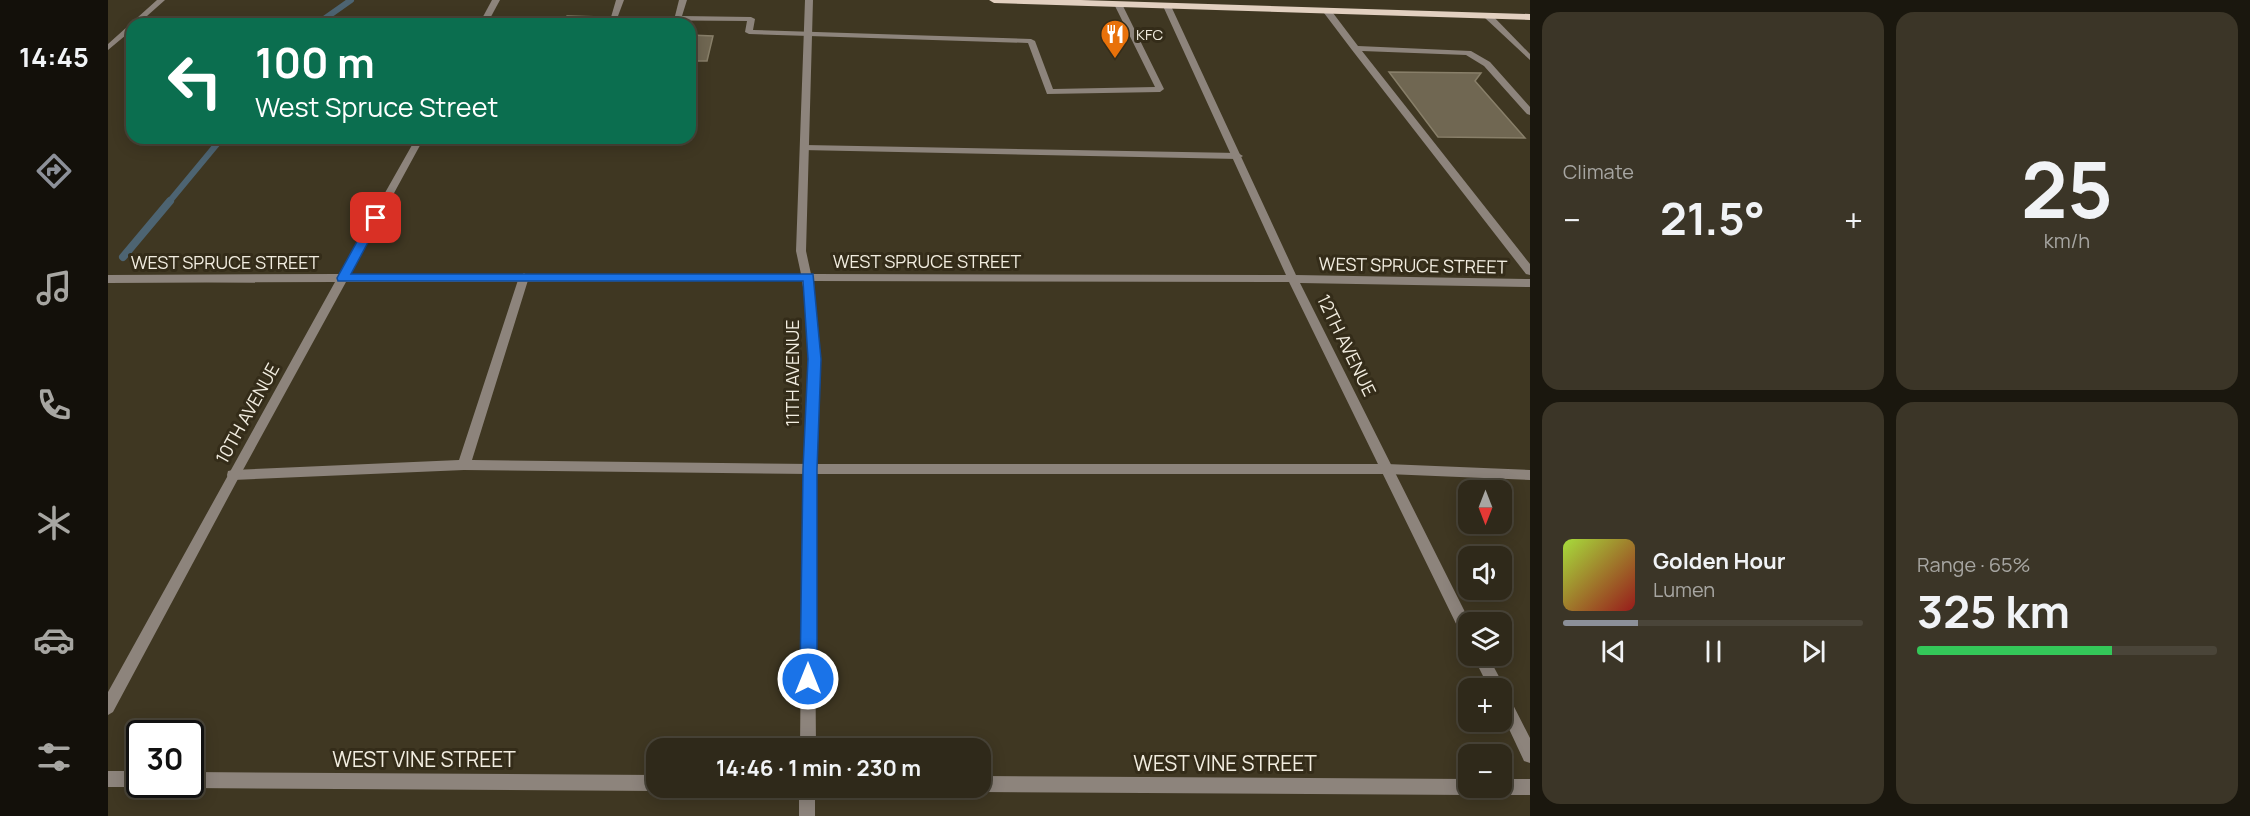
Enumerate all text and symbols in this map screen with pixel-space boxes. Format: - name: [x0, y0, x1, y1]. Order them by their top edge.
- restaurant icon: KFC: [1099, 18, 1131, 60]
- place label: KFC: [1136, 24, 1163, 45]
- text: 100 m: [255, 33, 375, 91]
- text: 14:45: [19, 38, 89, 75]
- icon: left: [156, 42, 234, 120]
- text: West Spruce Street: [255, 88, 498, 125]
- text: 25: [2021, 135, 2113, 241]
- icon: directions: [33, 150, 75, 192]
- text: Climate: [1563, 158, 1634, 185]
- text: 21.5°: [1660, 187, 1765, 249]
- pin: [350, 192, 401, 243]
- text: −: [1563, 197, 1581, 242]
- text: +: [1844, 197, 1863, 242]
- icon: arrive: [359, 201, 392, 234]
- text: km/h: [2044, 227, 2090, 254]
- street label: WEST SPRUCE STREET: [833, 249, 1022, 273]
- street label: WEST SPRUCE STREET: [131, 250, 320, 274]
- street label: WEST SPRUCE STREET: [1318, 251, 1508, 279]
- icon: music: [33, 267, 75, 309]
- street label: 12TH AVENUE: [1312, 290, 1382, 400]
- street label: 11TH AVENUE: [780, 319, 804, 427]
- street label: 10TH AVENUE: [210, 359, 284, 467]
- icon: phone: [33, 384, 75, 426]
- north arrow: [1458, 480, 1512, 534]
- map controls: [1458, 480, 1512, 798]
- icon: climate: [33, 502, 75, 544]
- button: sound: [1458, 546, 1512, 600]
- text: Golden Hour: [1653, 546, 1786, 576]
- text: Range · 65%: [1917, 551, 2031, 578]
- text: Lumen: [1653, 576, 1715, 603]
- text: 325 km: [1917, 580, 2070, 642]
- button: layers: [1458, 612, 1512, 666]
- icon: car: [33, 619, 75, 661]
- icon: previous: [1597, 635, 1630, 668]
- icon: pause: [1697, 635, 1730, 668]
- icon: next: [1797, 635, 1830, 668]
- position arrow: [776, 647, 840, 711]
- button: +: [1458, 678, 1512, 732]
- speed limit sign: 30: [126, 720, 204, 798]
- icon: filters: [33, 736, 75, 778]
- button: −: [1458, 744, 1512, 798]
- street label: WEST VINE STREET: [332, 745, 516, 773]
- street label: WEST VINE STREET: [1133, 749, 1317, 777]
- text: 14:46 · 1 min · 230 m: [716, 753, 921, 783]

